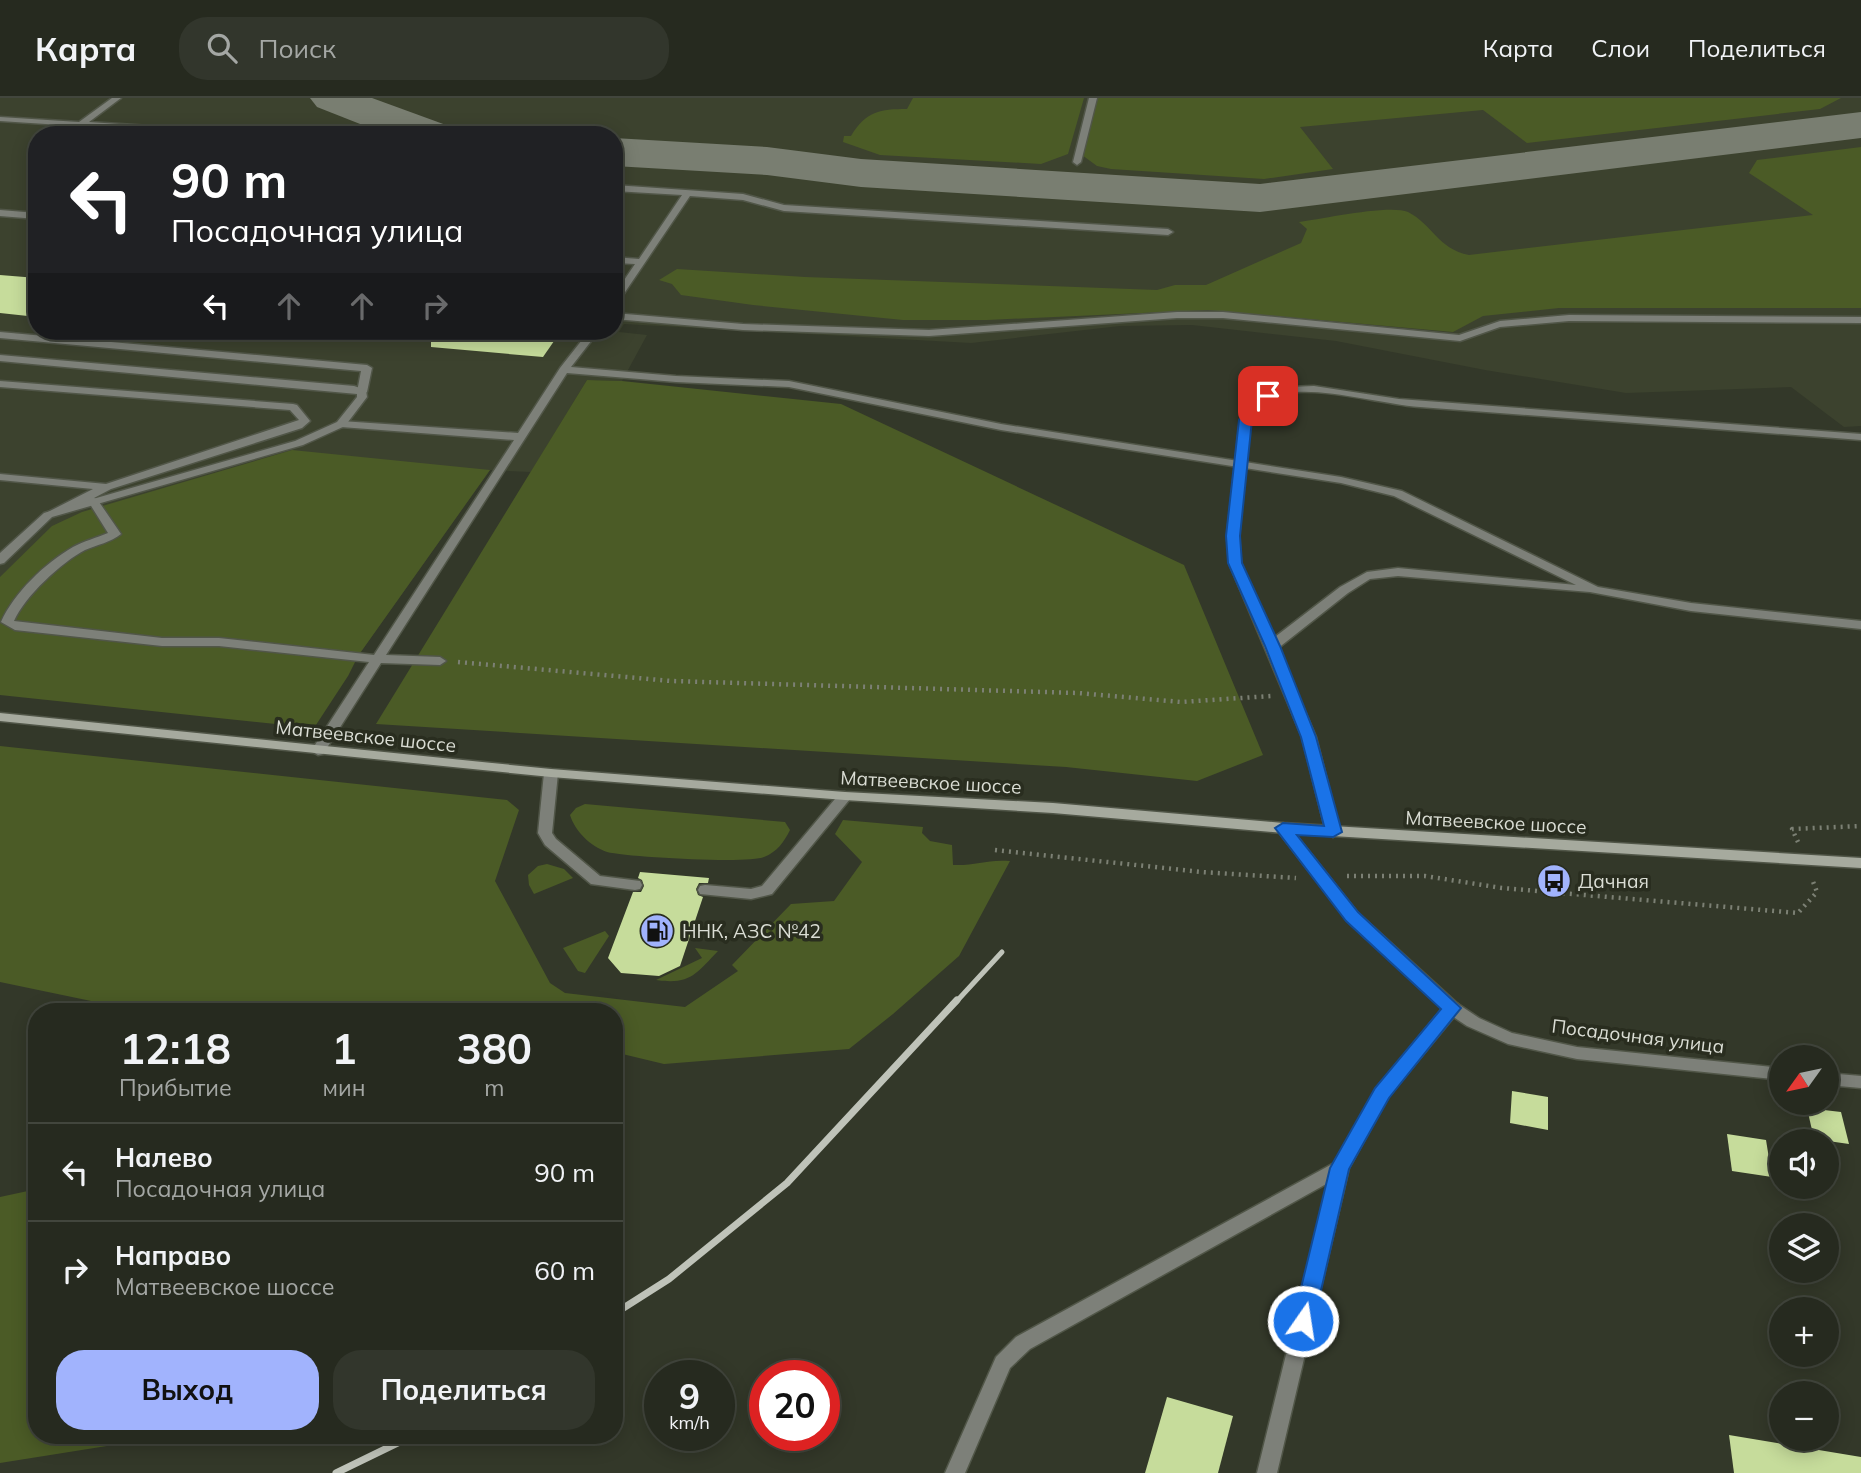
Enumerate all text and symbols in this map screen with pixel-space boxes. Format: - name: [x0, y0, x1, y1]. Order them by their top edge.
- search box: [179, 17, 669, 80]
- text: Карта: [35, 28, 137, 69]
- icon: search: [203, 29, 241, 67]
- text: Поиск: [259, 32, 336, 65]
- text: Карта: [1483, 33, 1553, 63]
- text: Слои: [1591, 33, 1650, 63]
- text: Поделиться: [1688, 33, 1826, 63]
- text: 90 m: [171, 149, 287, 210]
- icon: left: [56, 154, 147, 245]
- text: Посадочная улица: [171, 210, 464, 250]
- icon: left: [197, 287, 235, 325]
- icon: ahead: [270, 287, 308, 325]
- icon: ahead: [343, 287, 381, 325]
- icon: right: [416, 287, 454, 325]
- pin: [1238, 366, 1298, 426]
- icon: arrive: [1249, 377, 1287, 415]
- street label: Матвеевское шоссе: [275, 715, 457, 757]
- street label: Матвеевское шоссе: [840, 765, 1022, 799]
- street label: Матвеевское шоссе: [1405, 805, 1587, 839]
- bus stop icon: Дачная: [1535, 862, 1573, 900]
- place label: Дачная: [1578, 869, 1649, 893]
- fuel station icon: ННК, АЗС №42: [638, 912, 676, 950]
- place label: ННК, АЗС №42: [682, 919, 821, 943]
- street label: Посадочная улица: [1550, 1014, 1726, 1058]
- text: 12:18: [120, 1022, 231, 1075]
- text: 1: [331, 1022, 357, 1075]
- text: 380: [456, 1022, 532, 1075]
- north arrow: [1769, 1045, 1839, 1115]
- map controls: [1769, 1045, 1839, 1451]
- text: Прибытие: [119, 1073, 232, 1102]
- text: мин: [323, 1073, 366, 1102]
- text: m: [484, 1073, 504, 1102]
- button: sound: [1769, 1129, 1839, 1199]
- text: Налево: [115, 1141, 213, 1174]
- icon: left: [56, 1153, 94, 1191]
- text: 90 m: [534, 1156, 595, 1189]
- text: Посадочная улица: [115, 1174, 325, 1203]
- button: layers: [1769, 1213, 1839, 1283]
- text: Направо: [115, 1239, 231, 1272]
- icon: right: [56, 1251, 94, 1289]
- text: 60 m: [534, 1254, 595, 1287]
- text: Матвеевское шоссе: [115, 1272, 335, 1301]
- position arrow: [1266, 1284, 1340, 1358]
- button: +: [1769, 1297, 1839, 1367]
- button: Выход: [56, 1350, 319, 1430]
- button: Поделиться: [333, 1350, 595, 1430]
- speed limit sign: 20: [749, 1360, 840, 1451]
- text: 9: [679, 1374, 700, 1418]
- button: −: [1769, 1381, 1839, 1451]
- text: km/h: [669, 1411, 710, 1434]

